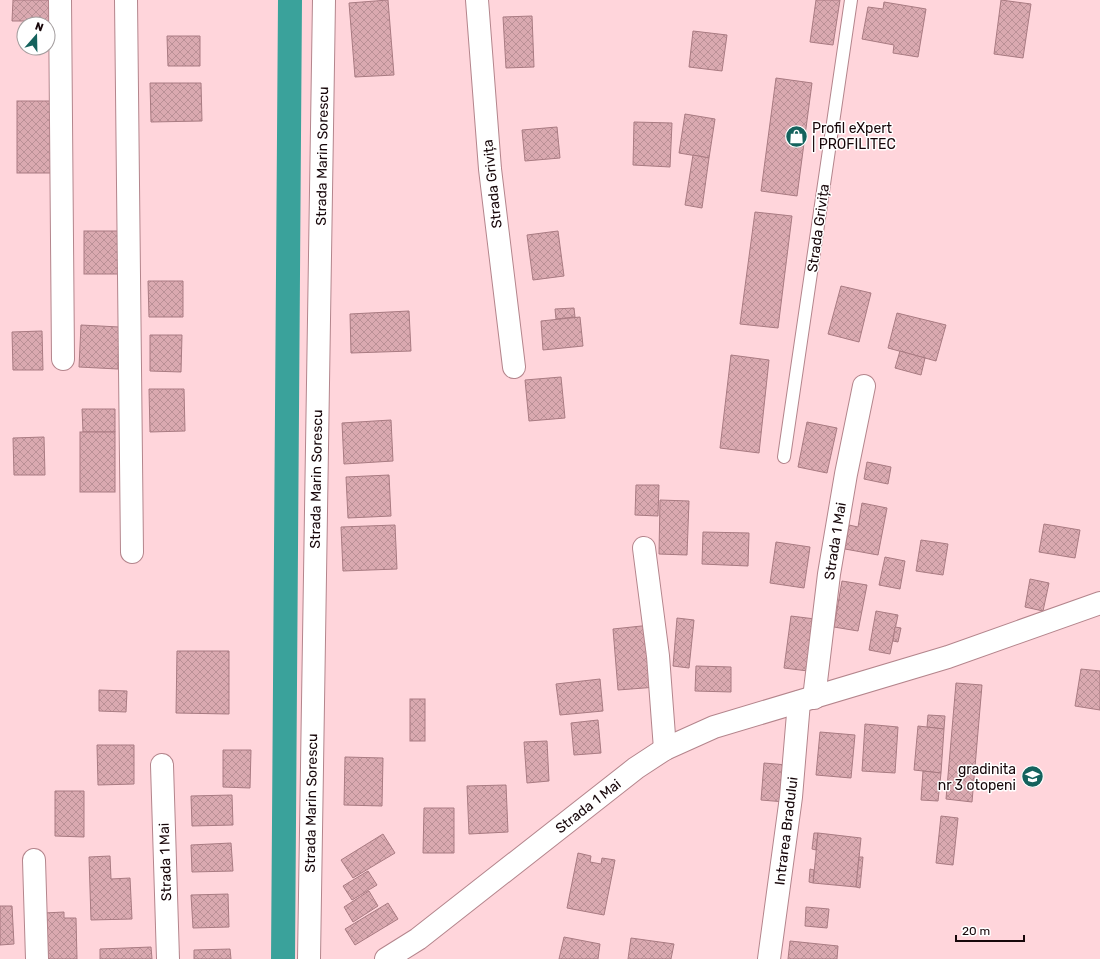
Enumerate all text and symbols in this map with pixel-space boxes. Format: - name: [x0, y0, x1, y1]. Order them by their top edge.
- north arrow: [16, 16, 56, 56]
- text: N: [33, 20, 45, 35]
- street label: Strada Marin Sorescu: [313, 86, 332, 226]
- place label: Profil eXpert | PROFILITEC: [812, 120, 896, 153]
- shop icon: Profil eXpert | PROFILITEC: [784, 123, 810, 149]
- street label: Strada Grivița: [479, 139, 506, 229]
- street label: Strada Grivița: [804, 183, 833, 273]
- street label: Strada Marin Sorescu: [307, 409, 326, 549]
- street label: Strada 1 Mai: [821, 501, 850, 581]
- street label: Strada Marin Sorescu: [302, 733, 321, 873]
- place label: gradinita nr 3 otopeni: [938, 761, 1016, 794]
- school or university icon: gradinita nr 3 otopeni: [1019, 764, 1045, 790]
- street label: Strada 1 Mai: [552, 776, 624, 837]
- street label: Intrarea Bradului: [771, 776, 802, 886]
- street label: Strada 1 Mai: [156, 823, 175, 901]
- scale bar: [956, 917, 1024, 943]
- text: 20 m: [962, 924, 990, 938]

